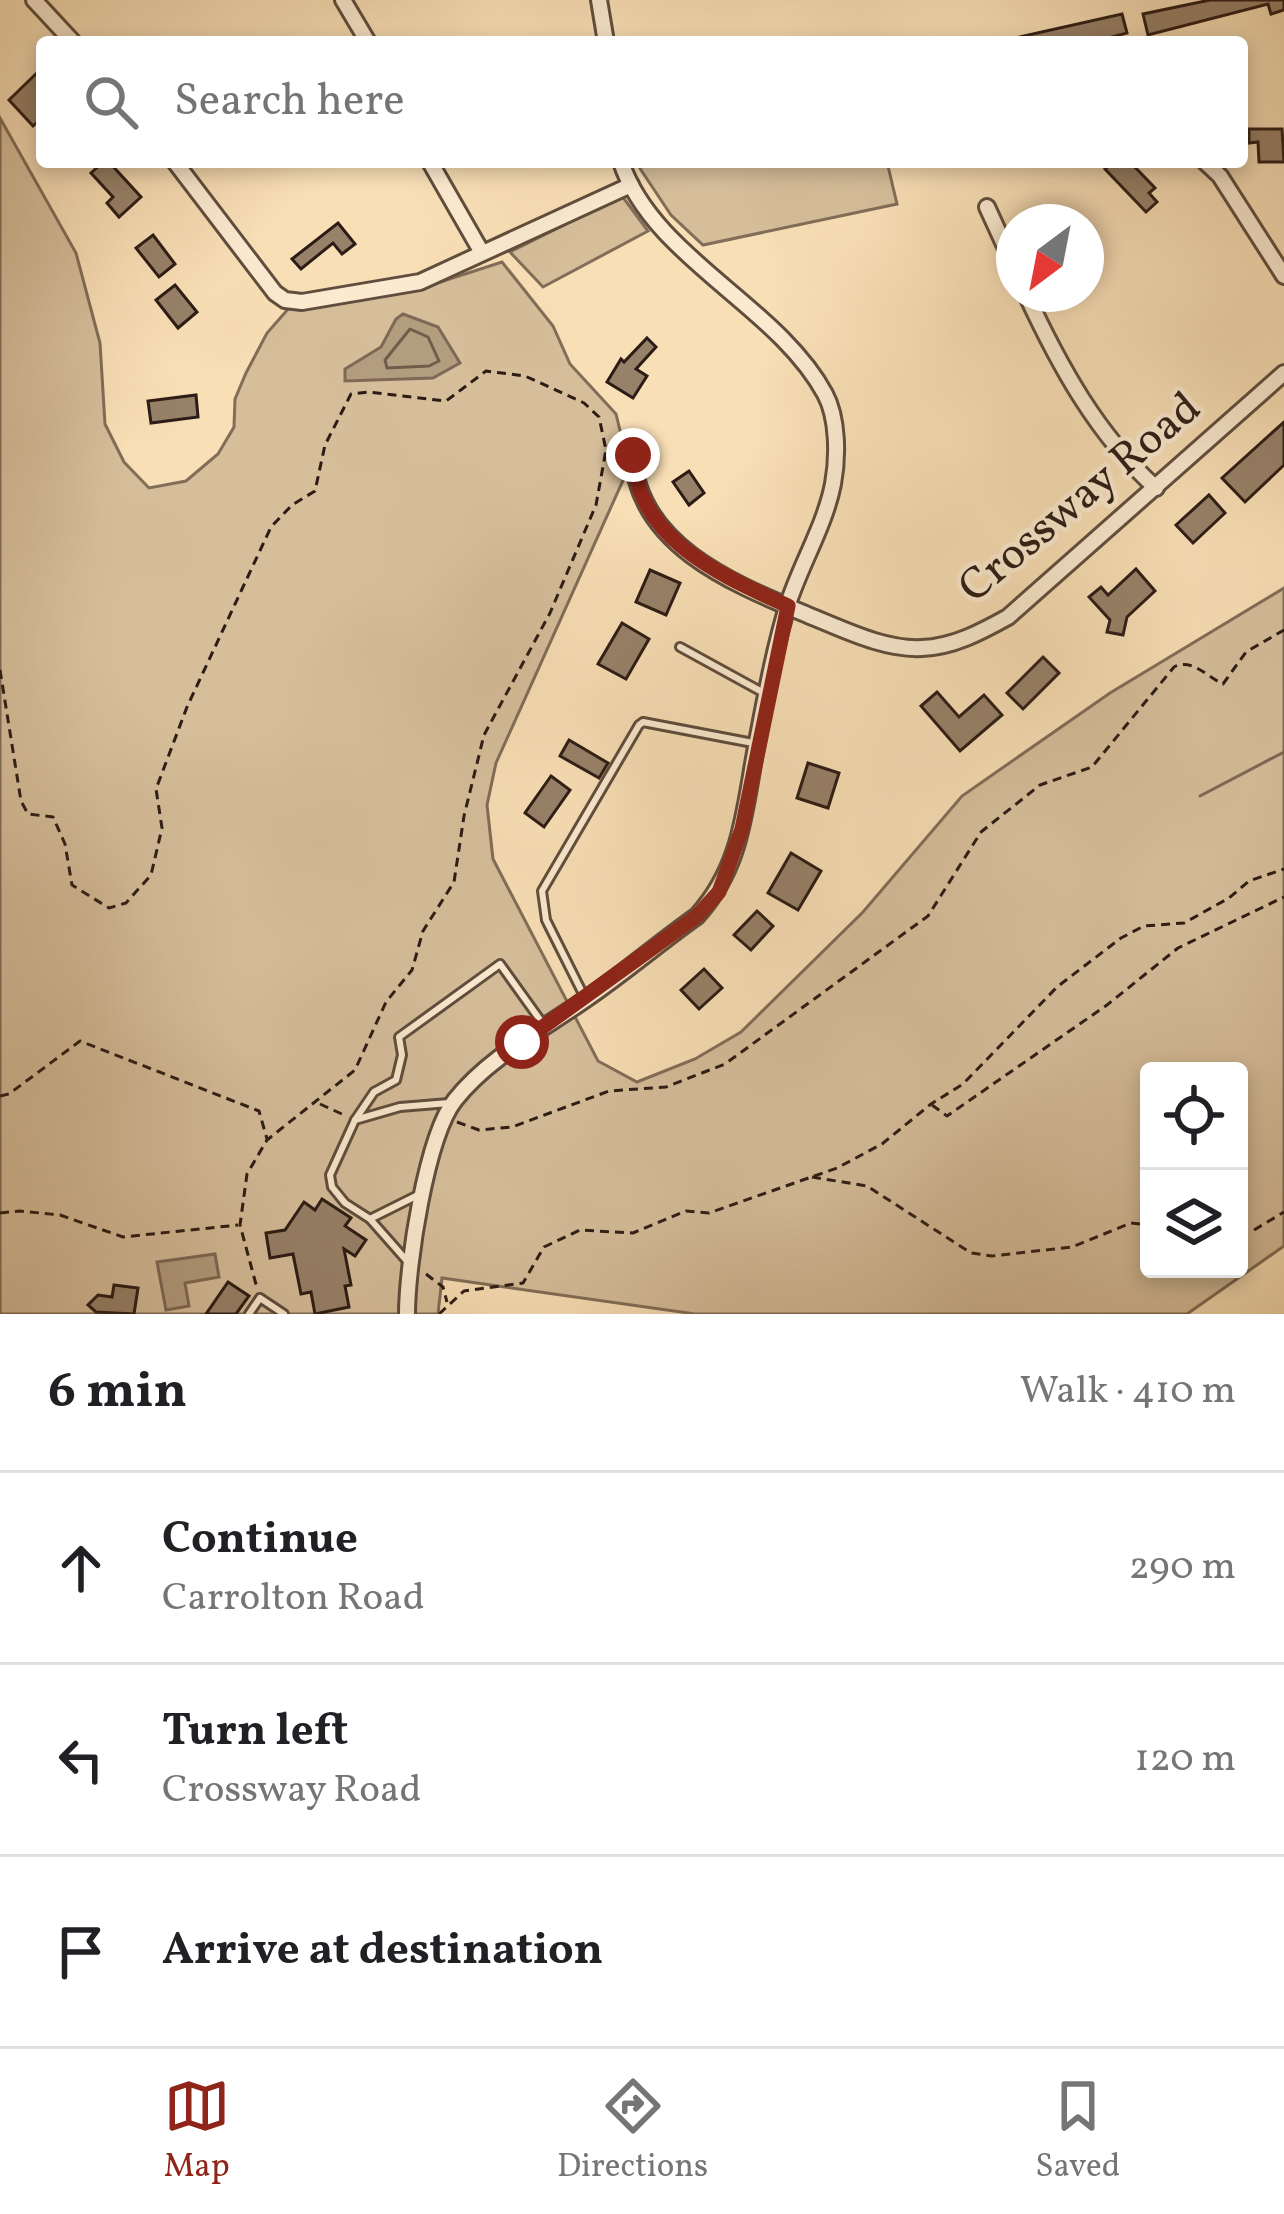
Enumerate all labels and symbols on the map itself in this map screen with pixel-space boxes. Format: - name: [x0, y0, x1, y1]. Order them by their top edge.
- north arrow: [996, 204, 1104, 312]
- street label: Crossway Road: [946, 379, 1216, 619]
- route end: [606, 428, 660, 482]
- route start: [495, 1015, 549, 1069]

